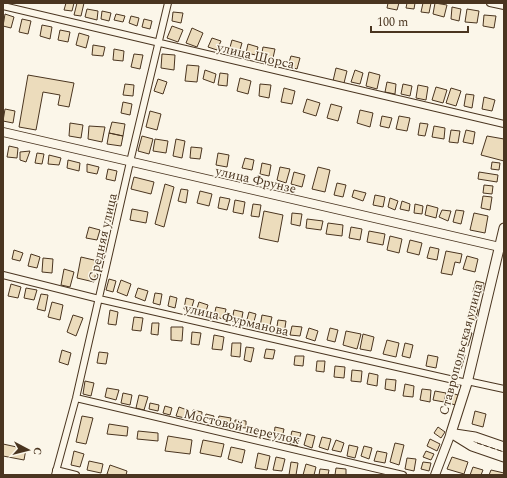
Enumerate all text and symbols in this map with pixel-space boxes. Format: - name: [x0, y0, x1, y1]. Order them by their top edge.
- scale bar: [371, 8, 468, 34]
- text: 100 m: [377, 13, 408, 32]
- street label: улица Щорса: [214, 37, 297, 75]
- street label: улица Фрунзе: [212, 161, 298, 199]
- street label: Средняя улица: [83, 190, 123, 283]
- street label: Ставропольская улица: [434, 280, 488, 418]
- street label: улица Фурманова: [182, 298, 292, 342]
- street label: Мостовой переулок: [182, 404, 302, 450]
- north arrow: [8, 430, 48, 470]
- text: С: [28, 446, 46, 456]

